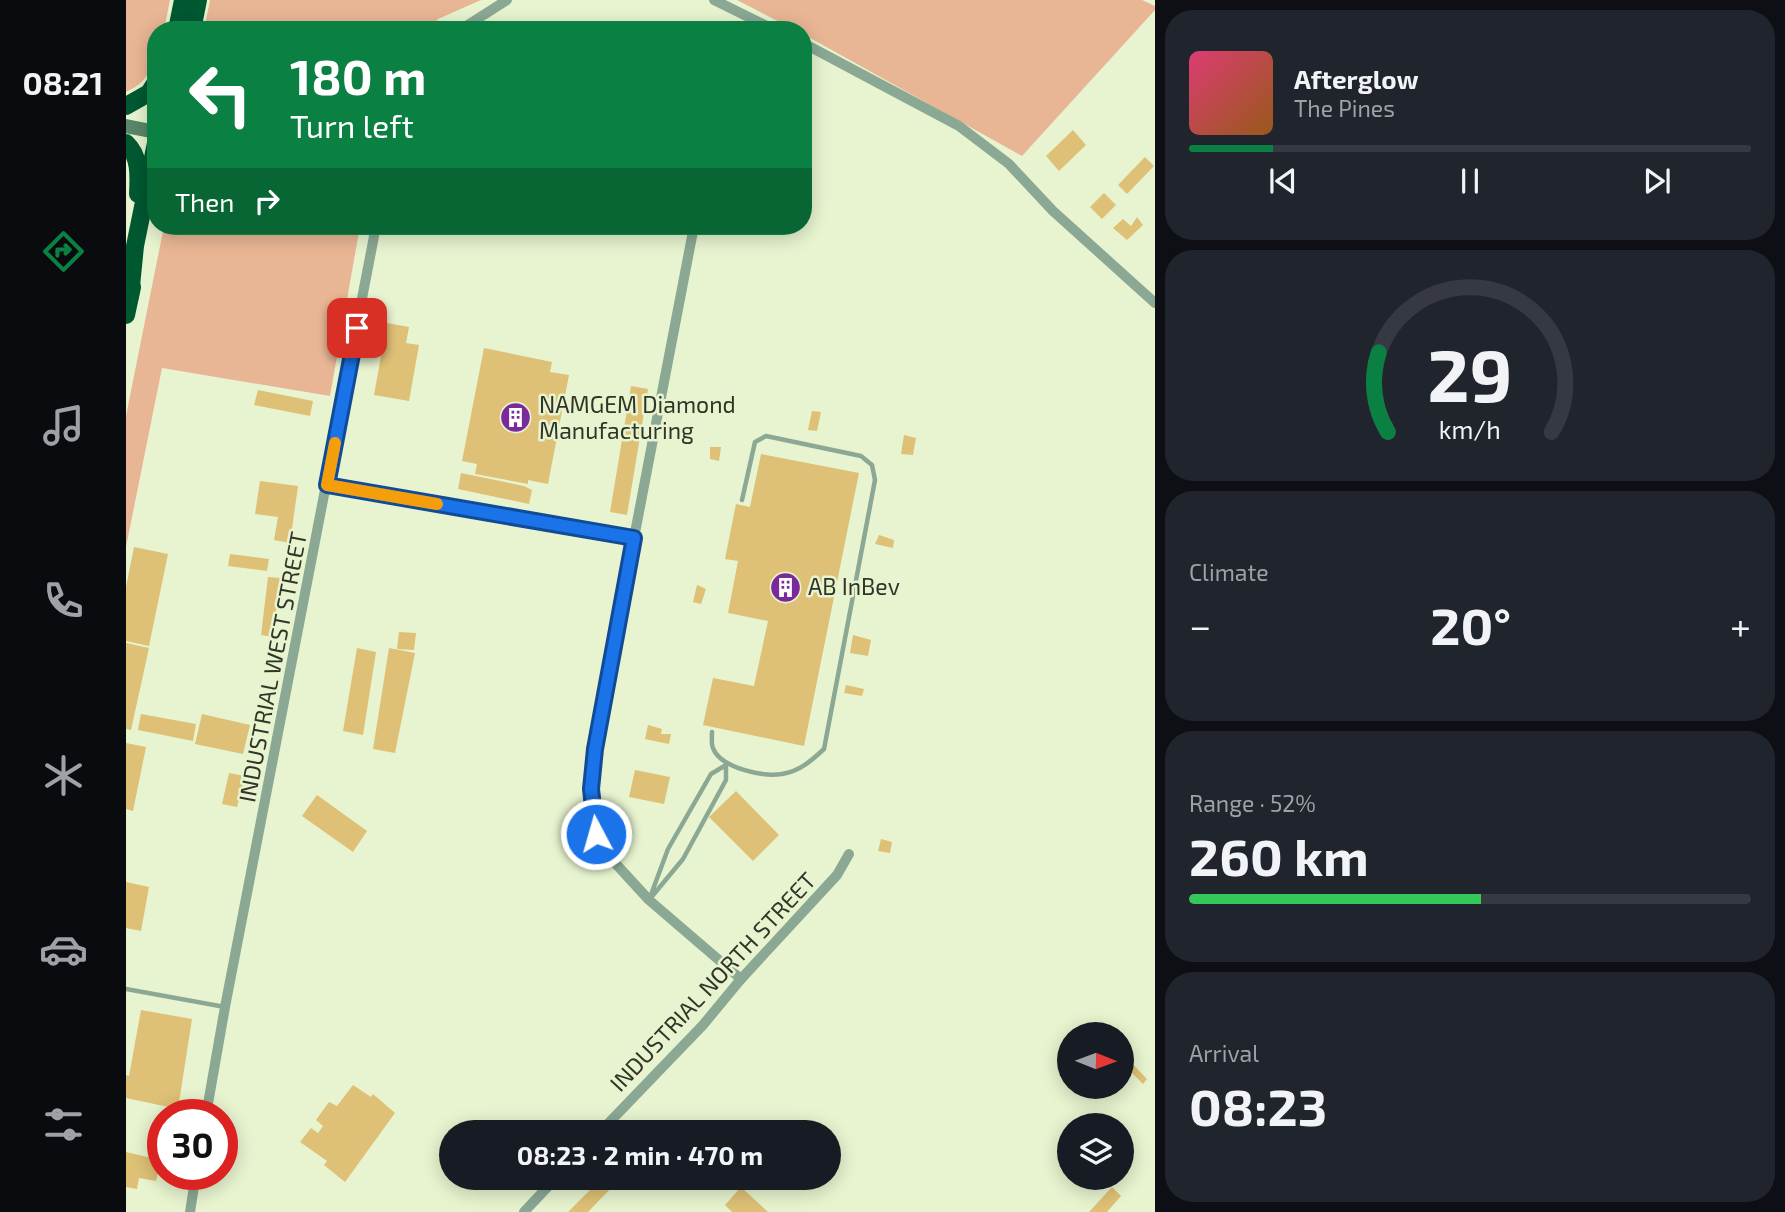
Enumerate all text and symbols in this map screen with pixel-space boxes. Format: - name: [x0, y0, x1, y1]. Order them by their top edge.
- text: 180 m: [290, 46, 426, 105]
- icon: left: [175, 49, 266, 140]
- text: 08:21: [23, 63, 103, 101]
- text: Afterglow: [1294, 63, 1419, 94]
- text: The Pines: [1294, 94, 1395, 122]
- text: Turn left: [290, 106, 414, 144]
- icon: previous: [1264, 162, 1302, 200]
- icon: pause: [1451, 162, 1489, 200]
- icon: next: [1638, 162, 1676, 200]
- icon: right: [248, 182, 286, 220]
- text: Then: [175, 186, 234, 217]
- icon: directions: [39, 227, 88, 276]
- pin: [327, 298, 387, 358]
- icon: arrive: [338, 309, 376, 347]
- text: 29: [1427, 329, 1513, 417]
- place label: NAMGEM Diamond Manufacturing: [539, 390, 736, 444]
- icon: music: [39, 401, 88, 450]
- building icon: NAMGEM Diamond Manufacturing: [499, 401, 533, 435]
- text: km/h: [1439, 413, 1501, 443]
- street label: INDUSTRIAL WEST STREET: [232, 529, 312, 804]
- text: Climate: [1189, 558, 1269, 586]
- building icon: AB InBev: [768, 570, 802, 604]
- place label: AB InBev: [808, 572, 900, 600]
- icon: phone: [39, 576, 88, 625]
- text: 20°: [1430, 593, 1511, 655]
- text: −: [1189, 602, 1211, 648]
- text: +: [1730, 602, 1751, 648]
- icon: climate: [39, 751, 88, 800]
- text: Range · 52%: [1189, 789, 1316, 817]
- position arrow: [559, 797, 633, 871]
- text: 260 km: [1189, 824, 1369, 886]
- street label: INDUSTRIAL NORTH STREET: [603, 866, 821, 1097]
- icon: car: [39, 925, 88, 974]
- north arrow: [1057, 1022, 1134, 1099]
- map controls: [1057, 1022, 1134, 1190]
- text: Arrival: [1189, 1039, 1259, 1067]
- text: 08:23: [1189, 1074, 1327, 1136]
- speed limit sign: 30: [147, 1099, 238, 1190]
- icon: filters: [39, 1100, 88, 1149]
- button: layers: [1057, 1113, 1134, 1190]
- text: 08:23 · 2 min · 470 m: [517, 1139, 763, 1170]

